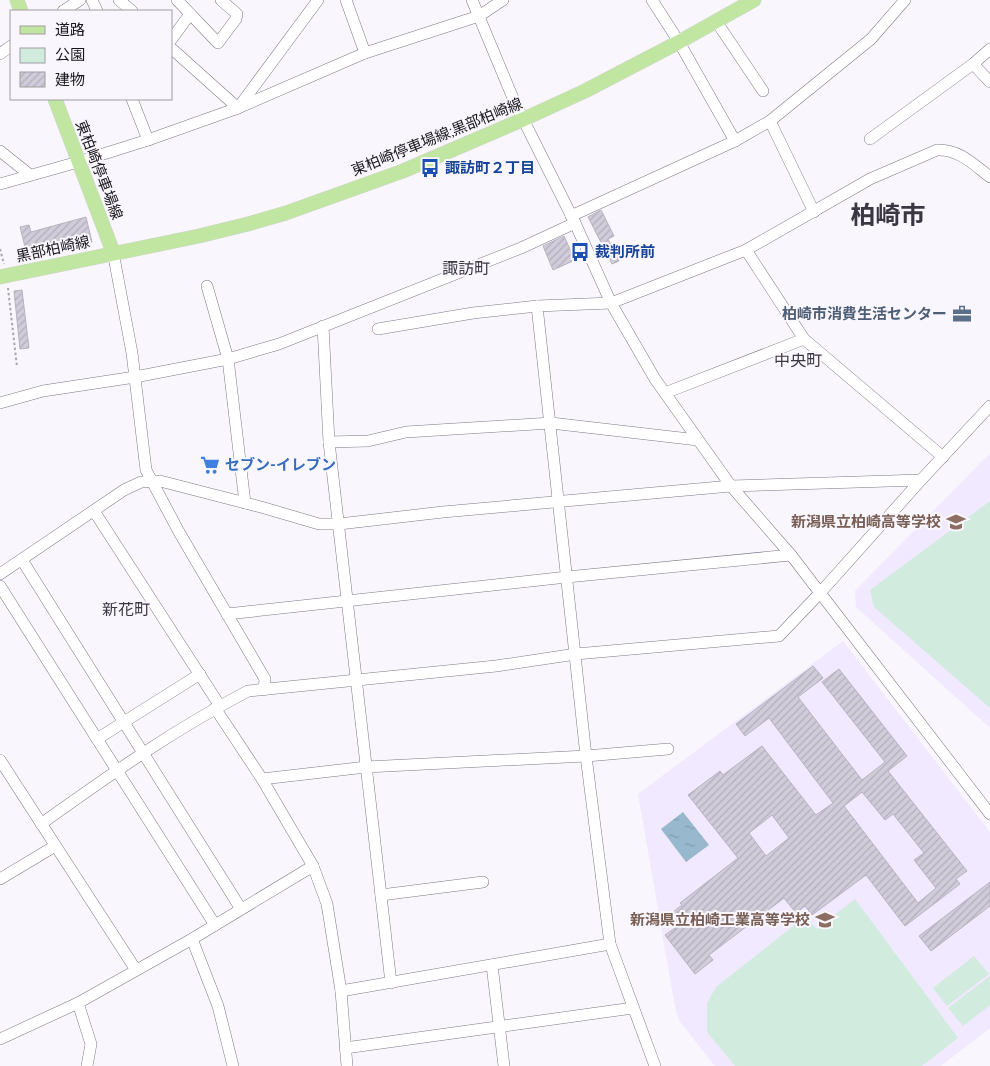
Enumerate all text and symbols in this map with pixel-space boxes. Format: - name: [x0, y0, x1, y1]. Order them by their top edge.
- legend: [10, 10, 172, 100]
- text: 道路: [55, 20, 85, 39]
- text: 公園: [55, 45, 85, 64]
- text: 建物: [55, 70, 85, 89]
- street label: 東柏崎停車場線;黒部柏崎線: [348, 93, 525, 180]
- street label: 東柏崎停車場線: [72, 117, 127, 222]
- bus stop icon: 諏訪町２丁目: [419, 157, 441, 179]
- place label: 諏訪町２丁目: [445, 158, 535, 177]
- district label: 柏崎市: [850, 199, 926, 230]
- street label: 黒部柏崎線: [14, 231, 92, 266]
- bus stop icon: 裁判所前: [569, 241, 591, 263]
- place label: 裁判所前: [595, 242, 655, 261]
- district label: 諏訪町: [442, 258, 490, 278]
- office icon: 柏崎市消費生活センター: [951, 303, 973, 325]
- place label: 柏崎市消費生活センター: [782, 304, 947, 323]
- district label: 中央町: [774, 350, 822, 370]
- supermarket icon: セブン-イレブン: [199, 454, 221, 476]
- place label: セブン-イレブン: [225, 455, 336, 474]
- school or university icon: 新潟県立柏崎高等学校: [945, 511, 967, 533]
- place label: 新潟県立柏崎高等学校: [791, 512, 941, 531]
- district label: 新花町: [102, 599, 150, 619]
- school or university icon: 新潟県立柏崎工業高等学校: [814, 909, 836, 931]
- place label: 新潟県立柏崎工業高等学校: [630, 910, 810, 929]

